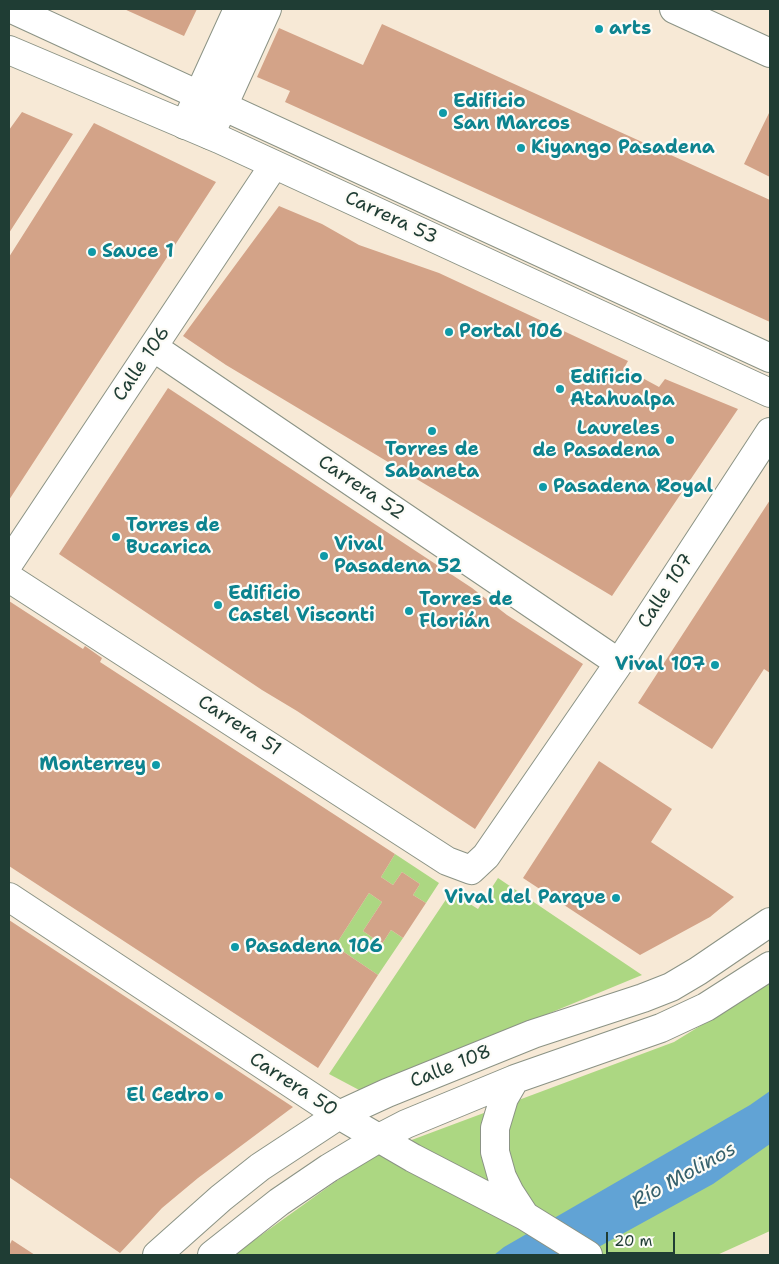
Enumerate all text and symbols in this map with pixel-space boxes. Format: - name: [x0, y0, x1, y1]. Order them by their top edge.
- place label: arts: [609, 18, 651, 40]
- marker: arts: [593, 23, 605, 35]
- place label: Edificio San Marcos: [453, 91, 570, 135]
- marker: Edificio San Marcos: [437, 107, 449, 119]
- place label: Kiyango Pasadena: [531, 137, 715, 159]
- marker: Kiyango Pasadena: [515, 142, 527, 154]
- street label: Carrera 53: [341, 187, 441, 249]
- place label: Sauce 1: [102, 241, 174, 263]
- marker: Sauce 1: [86, 246, 98, 258]
- place label: Portal 106: [459, 321, 562, 343]
- street label: Calle 106: [109, 322, 175, 406]
- marker: Portal 106: [443, 326, 455, 338]
- place label: Edificio Atahualpa: [570, 367, 675, 411]
- marker: Edificio Atahualpa: [554, 383, 566, 395]
- place label: Laureles de Pasadena: [532, 418, 660, 462]
- marker: Torres de Sabaneta: [426, 425, 438, 437]
- marker: Laureles de Pasadena: [664, 434, 676, 446]
- place label: Torres de Sabaneta: [385, 439, 479, 483]
- street label: Carrera 52: [313, 451, 409, 525]
- place label: Pasadena Royal: [553, 476, 713, 498]
- marker: Pasadena Royal: [537, 481, 549, 493]
- place label: Torres de Bucarica: [126, 515, 220, 559]
- marker: Torres de Bucarica: [110, 531, 122, 543]
- place label: Vival Pasadena 52: [334, 534, 462, 578]
- street label: Calle 107: [633, 549, 699, 633]
- marker: Vival Pasadena 52: [318, 550, 330, 562]
- place label: Edificio Castel Visconti: [228, 583, 375, 627]
- place label: Torres de Florián: [419, 589, 513, 633]
- marker: Edificio Castel Visconti: [212, 599, 224, 611]
- marker: Torres de Florián: [403, 605, 415, 617]
- place label: Vival 107: [615, 654, 705, 676]
- marker: Vival 107: [709, 659, 721, 671]
- street label: Carrera 51: [193, 691, 285, 761]
- place label: Monterrey: [39, 754, 146, 776]
- marker: Monterrey: [150, 759, 162, 771]
- place label: Vival del Parque: [444, 887, 606, 909]
- marker: Vival del Parque: [610, 892, 622, 904]
- place label: Pasadena 106: [245, 936, 383, 958]
- marker: Pasadena 106: [229, 941, 241, 953]
- street label: Calle 108: [407, 1040, 495, 1094]
- street label: Carrera 50: [245, 1048, 341, 1122]
- place label: El Cedro: [126, 1085, 209, 1107]
- marker: El Cedro: [213, 1090, 225, 1102]
- water label: Río Molinos: [628, 1137, 740, 1215]
- scale bar: [609, 1222, 678, 1254]
- text: 20 m: [614, 1231, 653, 1251]

